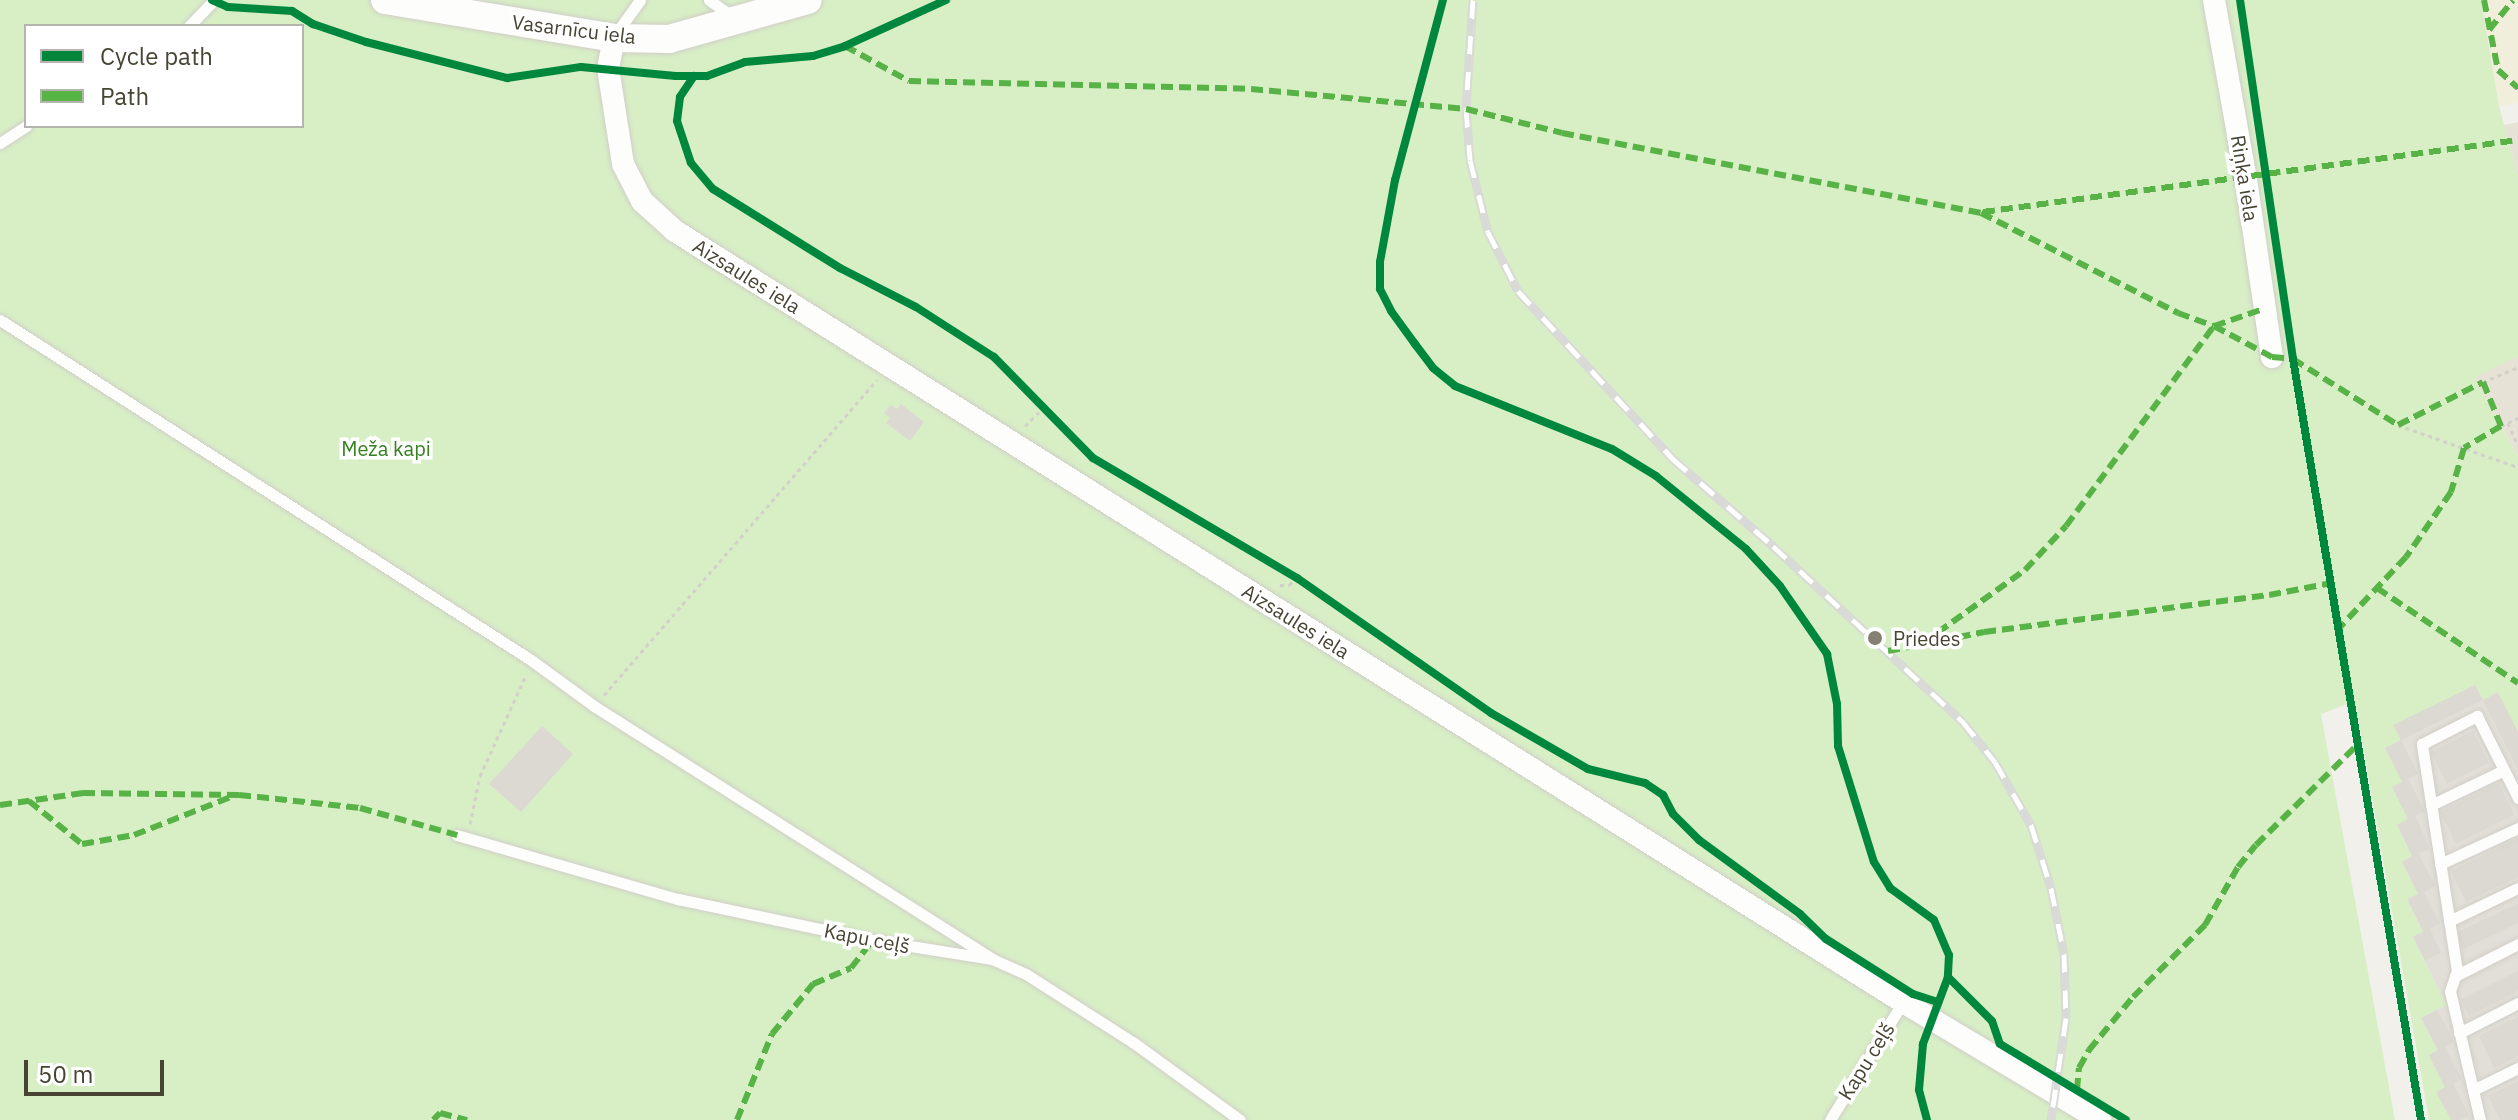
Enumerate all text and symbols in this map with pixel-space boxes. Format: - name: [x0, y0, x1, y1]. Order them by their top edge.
- street label: Vasarnīcu iela: [511, 9, 637, 49]
- legend: [24, 24, 304, 128]
- text: Cycle path: [100, 40, 213, 72]
- text: Path: [100, 80, 149, 112]
- street label: Riņķa iela: [2226, 133, 2264, 223]
- street label: Aizsaules iela: [689, 234, 805, 318]
- park label: Meža kapi: [341, 436, 431, 460]
- street label: Aizsaules iela: [1238, 579, 1354, 663]
- place label: Priedes: [1893, 626, 1961, 650]
- marker: Priedes: [1864, 627, 1886, 649]
- street label: Kapu ceļš: [822, 918, 912, 958]
- street label: Kapu ceļš: [1833, 1018, 1899, 1104]
- scale bar: [28, 1044, 168, 1094]
- text: 50 m: [38, 1058, 93, 1090]

